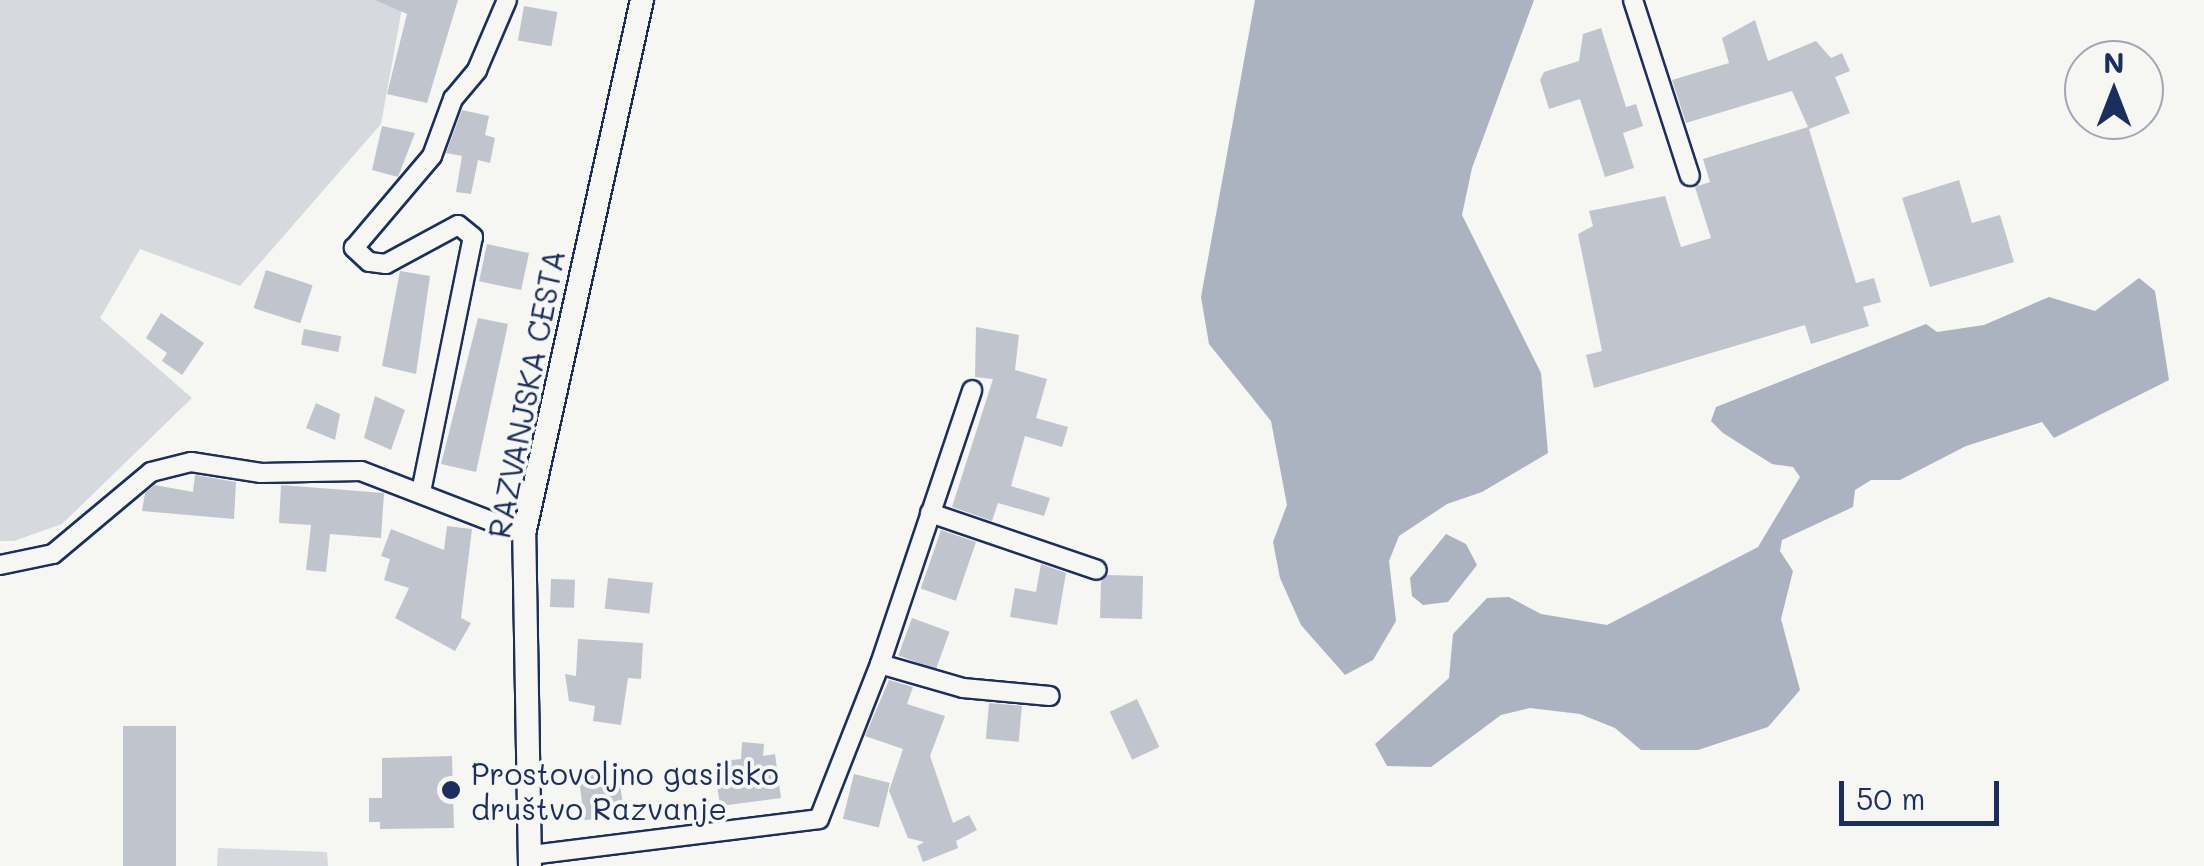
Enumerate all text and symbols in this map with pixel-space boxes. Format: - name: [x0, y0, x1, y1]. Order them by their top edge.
- north arrow: [2064, 40, 2164, 140]
- text: N: [2103, 44, 2125, 80]
- street label: RAZVANJSKA CESTA: [480, 247, 572, 541]
- place label: Prostovoljno gasilsko društvo Razvanje: [471, 755, 779, 826]
- scale bar: [1844, 761, 2004, 823]
- text: 50 m: [1856, 778, 1926, 818]
- marker: Prostovoljno gasilsko društvo Razvanje: [440, 779, 462, 801]

